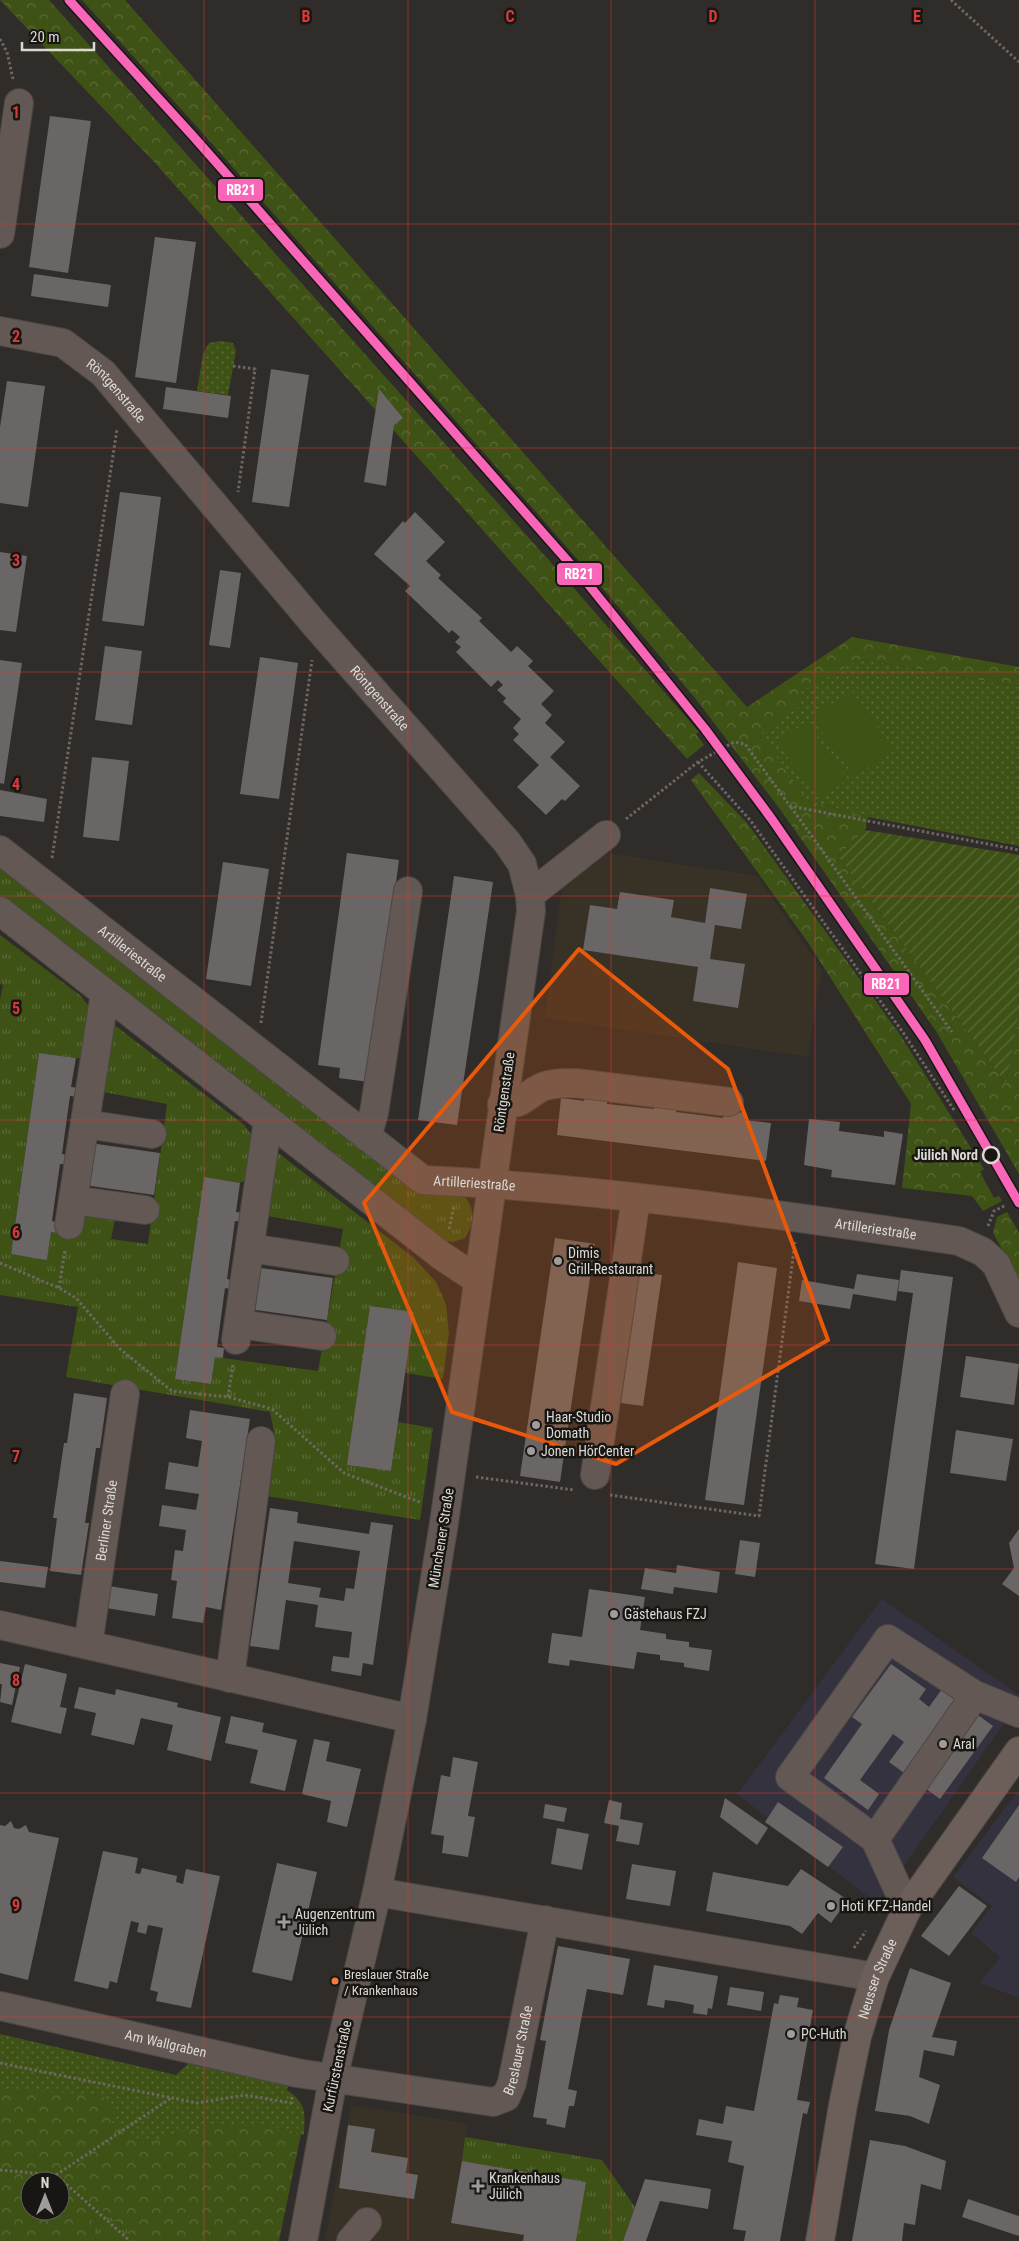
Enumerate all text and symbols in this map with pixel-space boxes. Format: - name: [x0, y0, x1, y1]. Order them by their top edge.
- text: B: [302, 7, 311, 26]
- text: C: [505, 7, 515, 26]
- text: D: [708, 7, 718, 26]
- text: E: [913, 7, 921, 26]
- scale bar: [22, 20, 95, 52]
- text: 20 m: [30, 28, 60, 46]
- text: 1: [12, 103, 20, 122]
- line badge: RB21: [217, 178, 264, 202]
- text: RB21: [226, 182, 256, 198]
- text: 2: [12, 327, 20, 346]
- street label: Röntgenstraße: [83, 355, 150, 426]
- text: 3: [12, 551, 20, 570]
- line badge: RB21: [556, 562, 603, 586]
- text: RB21: [564, 566, 594, 582]
- street label: Röntgenstraße: [347, 662, 413, 734]
- text: 4: [12, 775, 20, 794]
- street label: Artilleriestraße: [95, 922, 170, 985]
- line badge: RB21: [863, 972, 910, 996]
- text: RB21: [871, 976, 901, 992]
- text: 5: [12, 999, 20, 1018]
- street label: Röntgenstraße: [490, 1050, 518, 1133]
- marker: Jülich Nord: [982, 1146, 1000, 1164]
- place label: Jülich Nord: [914, 1147, 978, 1163]
- street label: Artilleriestraße: [433, 1172, 516, 1194]
- street label: Artilleriestraße: [834, 1215, 918, 1243]
- text: 6: [12, 1223, 20, 1242]
- place label: Dimis Grill-Restaurant: [568, 1245, 653, 1277]
- marker: Dimis Grill-Restaurant: [552, 1255, 564, 1267]
- place label: Haar-Studio Domath: [546, 1409, 611, 1441]
- marker: Haar-Studio Domath: [530, 1419, 542, 1431]
- place label: Jonen HörCenter: [541, 1443, 634, 1459]
- marker: Jonen HörCenter: [525, 1445, 537, 1457]
- text: 7: [12, 1447, 20, 1466]
- street label: Berliner Straße: [92, 1478, 120, 1562]
- street label: Münchener Straße: [425, 1487, 457, 1589]
- place label: Gästehaus FZJ: [624, 1606, 707, 1622]
- marker: Gästehaus FZJ: [608, 1608, 620, 1620]
- text: 8: [12, 1671, 20, 1690]
- place label: Aral: [953, 1736, 975, 1752]
- marker: Aral: [937, 1738, 949, 1750]
- text: 9: [12, 1896, 20, 1915]
- place label: Hoti KFZ-Handel: [841, 1898, 931, 1914]
- marker: Hoti KFZ-Handel: [825, 1900, 837, 1912]
- place label: Augenzentrum Jülich: [295, 1906, 375, 1938]
- marker: Augenzentrum Jülich: [277, 1915, 291, 1929]
- street label: Neusser Straße: [855, 1936, 900, 2021]
- place label: Breslauer Straße / Krankenhaus: [344, 1967, 429, 1998]
- marker: Breslauer Straße / Krankenhaus: [330, 1976, 340, 1986]
- street label: Breslauer Straße: [500, 2004, 536, 2098]
- street label: Kurfürstenstraße: [320, 2018, 355, 2113]
- street label: Am Wallgraben: [123, 2026, 208, 2060]
- place label: PC-Huth: [801, 2026, 847, 2042]
- marker: PC-Huth: [785, 2028, 797, 2040]
- place label: Krankenhaus Jülich: [489, 2170, 560, 2202]
- north arrow: [20, 2171, 70, 2221]
- text: N: [41, 2175, 49, 2191]
- marker: Krankenhaus Jülich: [471, 2179, 485, 2193]

